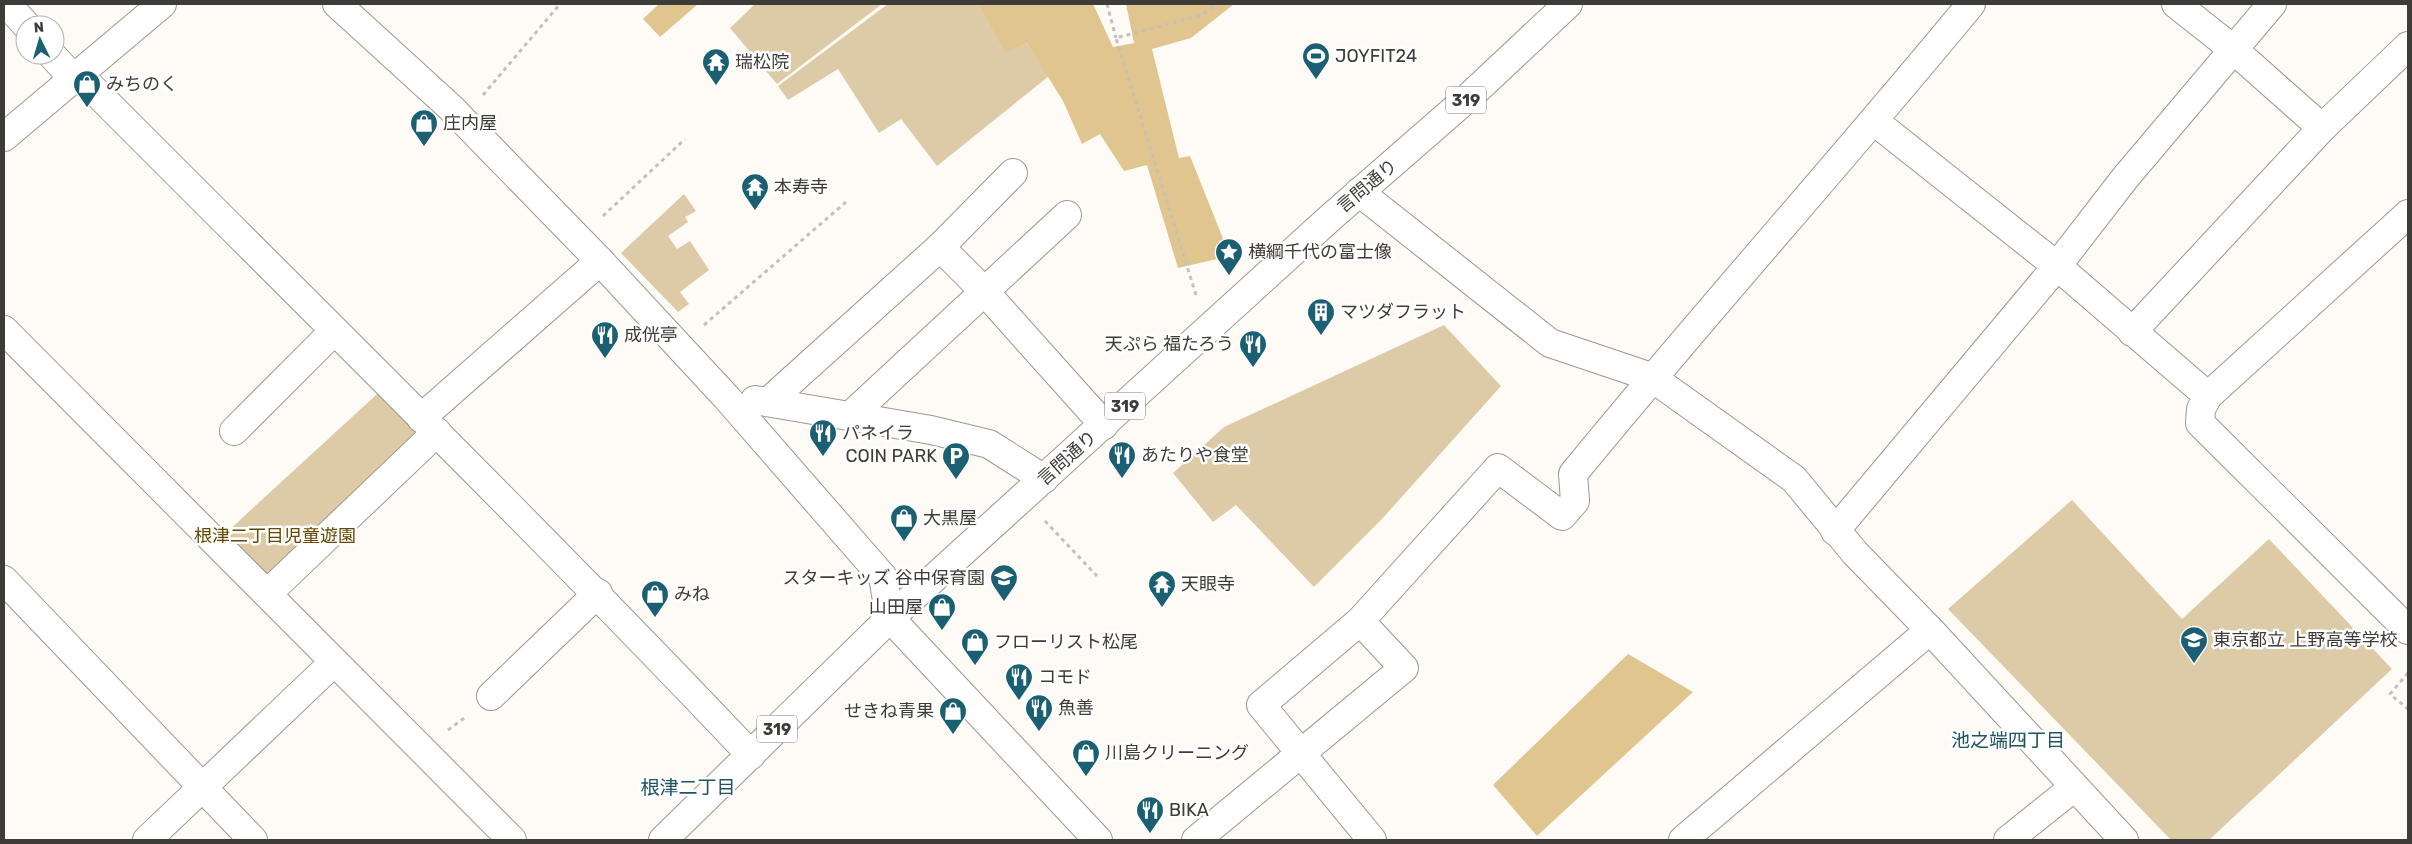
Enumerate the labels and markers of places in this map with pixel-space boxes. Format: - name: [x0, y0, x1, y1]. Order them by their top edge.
- sports icon: JOYFIT24: [1301, 41, 1331, 80]
- place label: JOYFIT24: [1335, 45, 1417, 67]
- temple icon: 瑞松院: [701, 47, 731, 86]
- place label: 瑞松院: [735, 51, 789, 73]
- shop icon: みちのく: [72, 69, 102, 108]
- place label: みちのく: [106, 73, 178, 95]
- shop icon: 庄内屋: [409, 108, 439, 147]
- place label: 庄内屋: [443, 112, 497, 134]
- temple icon: 本寿寺: [740, 172, 770, 211]
- place label: 本寿寺: [774, 176, 828, 198]
- place icon: 横綱千代の富士像: [1214, 237, 1244, 276]
- place label: 横綱千代の富士像: [1248, 241, 1392, 263]
- building icon: マツダフラット: [1306, 297, 1336, 336]
- place label: マツダフラット: [1340, 301, 1466, 323]
- restaurant icon: 成侊亭: [590, 320, 620, 359]
- place label: 成侊亭: [624, 324, 678, 346]
- restaurant icon: 天ぷら 福たろう: [1238, 329, 1268, 368]
- place label: 天ぷら 福たろう: [1105, 333, 1234, 355]
- restaurant icon: パネイラ: [808, 418, 838, 457]
- place label: パネイラ: [842, 422, 914, 444]
- restaurant icon: あたりや食堂: [1107, 440, 1137, 479]
- parking icon: COIN PARK: [941, 441, 971, 480]
- place label: あたりや食堂: [1141, 444, 1249, 466]
- place label: COIN PARK: [845, 445, 937, 467]
- shop icon: 大黒屋: [889, 503, 919, 542]
- place label: 大黒屋: [923, 507, 977, 529]
- school or university icon: スターキッズ 谷中保育園: [989, 563, 1019, 602]
- place label: スターキッズ 谷中保育園: [783, 567, 985, 589]
- temple icon: 天眼寺: [1147, 569, 1177, 608]
- place label: 天眼寺: [1181, 573, 1235, 595]
- shop icon: みね: [640, 579, 670, 618]
- place label: みね: [674, 583, 710, 605]
- shop icon: 山田屋: [927, 592, 957, 631]
- place label: 山田屋: [869, 596, 923, 618]
- school or university icon: 東京都立 上野高等学校: [2179, 625, 2209, 664]
- shop icon: フローリスト松尾: [960, 627, 990, 666]
- place label: 東京都立 上野高等学校: [2213, 629, 2397, 651]
- place label: フローリスト松尾: [994, 631, 1138, 653]
- restaurant icon: コモド: [1004, 662, 1034, 701]
- place label: コモド: [1038, 666, 1092, 688]
- restaurant icon: 魚善: [1024, 693, 1054, 732]
- shop icon: せきね青果: [938, 696, 968, 735]
- place label: 魚善: [1058, 697, 1094, 719]
- place label: せきね青果: [844, 700, 934, 722]
- shop icon: 川島クリーニング: [1071, 738, 1101, 777]
- place label: 川島クリーニング: [1105, 742, 1249, 764]
- restaurant icon: BIKA: [1135, 795, 1165, 834]
- place label: BIKA: [1169, 799, 1209, 821]

